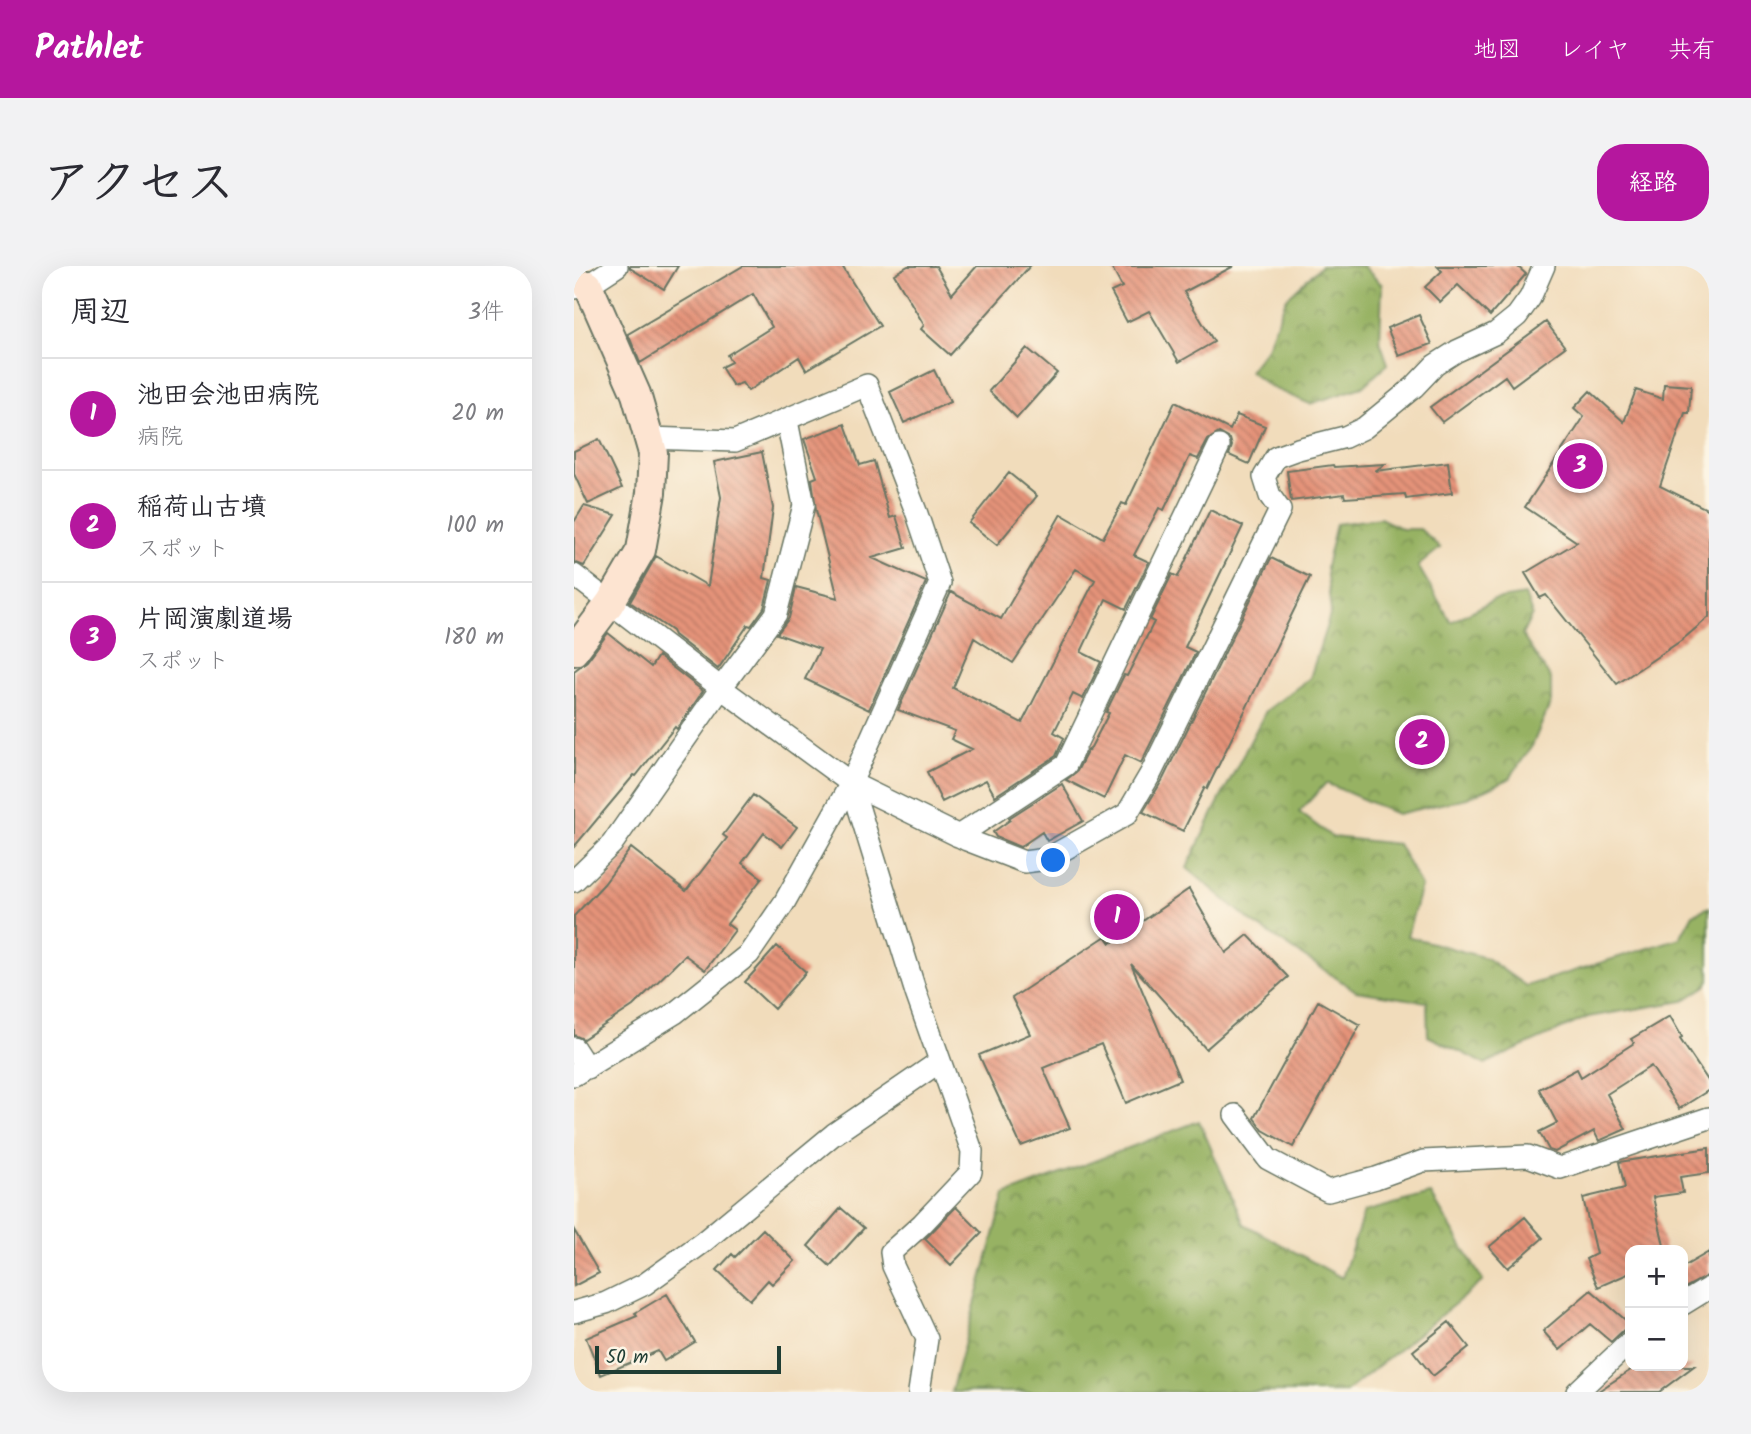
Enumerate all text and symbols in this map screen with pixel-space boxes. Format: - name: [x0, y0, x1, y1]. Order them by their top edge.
- text: Pathlet: [35, 23, 143, 76]
- text: 地図: [1473, 31, 1521, 70]
- text: レイヤ: [1559, 31, 1630, 70]
- text: 共有: [1668, 31, 1716, 70]
- button: 経路: [1597, 144, 1709, 221]
- text: アクセス: [42, 146, 235, 224]
- text: 周辺: [70, 289, 130, 337]
- text: 3件: [468, 295, 504, 331]
- text: 池田会池田病院: [137, 375, 319, 417]
- text: 1: [90, 396, 96, 432]
- text: 20 m: [452, 396, 504, 432]
- text: 病院: [137, 420, 183, 456]
- pin: 3: [1557, 440, 1603, 492]
- text: 稲荷山古墳: [137, 487, 267, 529]
- text: 2: [86, 508, 100, 544]
- text: 100 m: [446, 508, 504, 544]
- text: スポット: [137, 532, 229, 568]
- text: 片岡演劇道場: [137, 599, 293, 641]
- text: 3: [87, 620, 99, 656]
- text: 180 m: [444, 620, 504, 656]
- text: スポット: [137, 644, 229, 680]
- pin: 2: [1399, 716, 1445, 768]
- your location: [1036, 843, 1070, 877]
- pin: 1: [1094, 891, 1140, 943]
- map controls: [1625, 1245, 1688, 1371]
- button: +: [1625, 1245, 1688, 1308]
- button: −: [1625, 1308, 1688, 1371]
- scale bar: [595, 1343, 780, 1375]
- text: 50 m: [606, 1343, 648, 1373]

